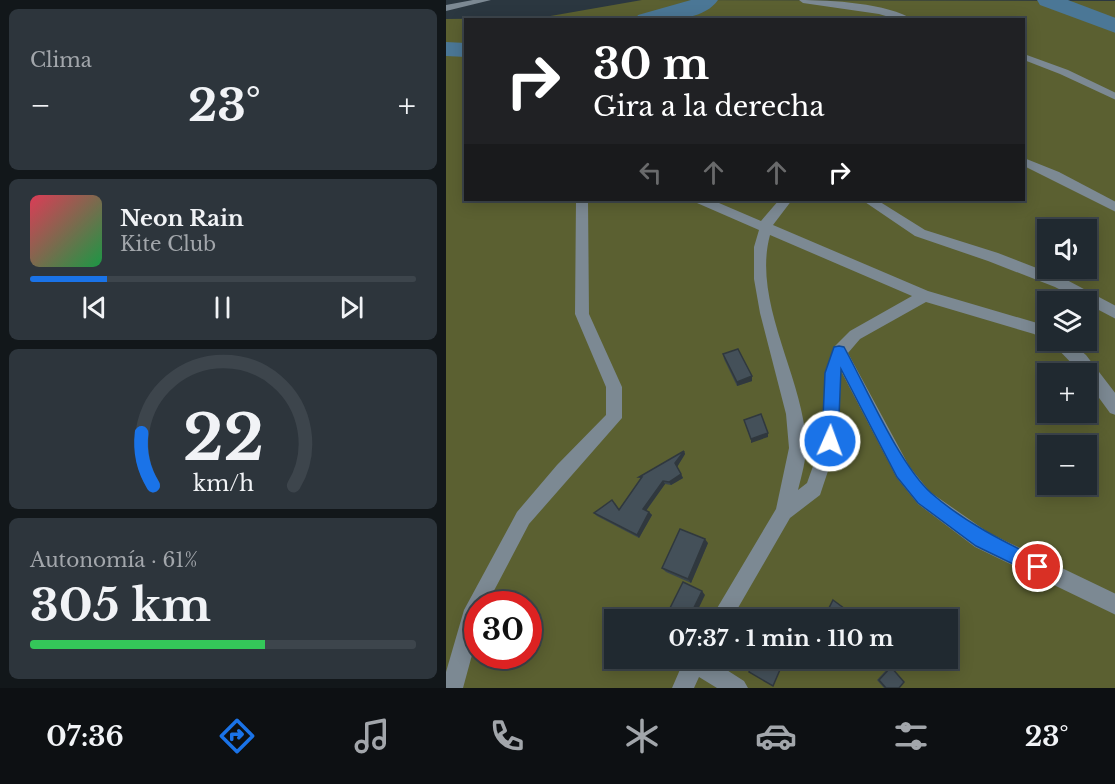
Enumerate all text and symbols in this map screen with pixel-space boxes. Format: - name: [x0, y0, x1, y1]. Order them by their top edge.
- text: 30 m: [593, 38, 709, 90]
- icon: right: [494, 42, 572, 120]
- text: Clima: [30, 48, 92, 72]
- text: 23°: [188, 77, 261, 133]
- text: −: [30, 85, 51, 126]
- text: +: [398, 85, 416, 126]
- text: Gira a la derecha: [593, 90, 824, 123]
- icon: left: [634, 156, 667, 189]
- icon: ahead: [697, 156, 730, 189]
- icon: ahead: [760, 156, 793, 189]
- icon: right: [823, 156, 856, 189]
- text: Neon Rain: [120, 205, 244, 232]
- map controls: [1037, 219, 1097, 495]
- button: sound: [1037, 219, 1097, 279]
- text: Kite Club: [120, 232, 216, 256]
- icon: previous: [78, 291, 111, 324]
- icon: pause: [206, 291, 239, 324]
- icon: next: [335, 291, 368, 324]
- button: layers: [1037, 291, 1097, 351]
- button: +: [1037, 363, 1097, 423]
- text: 22: [182, 399, 264, 477]
- position arrow: [798, 409, 862, 473]
- button: −: [1037, 435, 1097, 495]
- text: km/h: [193, 470, 254, 497]
- pin: [1012, 541, 1063, 592]
- text: Autonomía · 61%: [30, 548, 198, 572]
- icon: arrive: [1021, 550, 1054, 583]
- text: 305 km: [30, 577, 211, 633]
- speed limit sign: 30: [464, 591, 542, 669]
- text: 07:37 · 1 min · 110 m: [668, 625, 894, 652]
- icon: directions: [216, 715, 258, 757]
- icon: music: [351, 715, 393, 757]
- icon: phone: [486, 715, 528, 757]
- icon: climate: [621, 715, 663, 757]
- icon: car: [755, 715, 797, 757]
- icon: filters: [890, 715, 932, 757]
- text: 07:36: [46, 720, 124, 753]
- text: 23°: [1025, 720, 1069, 753]

